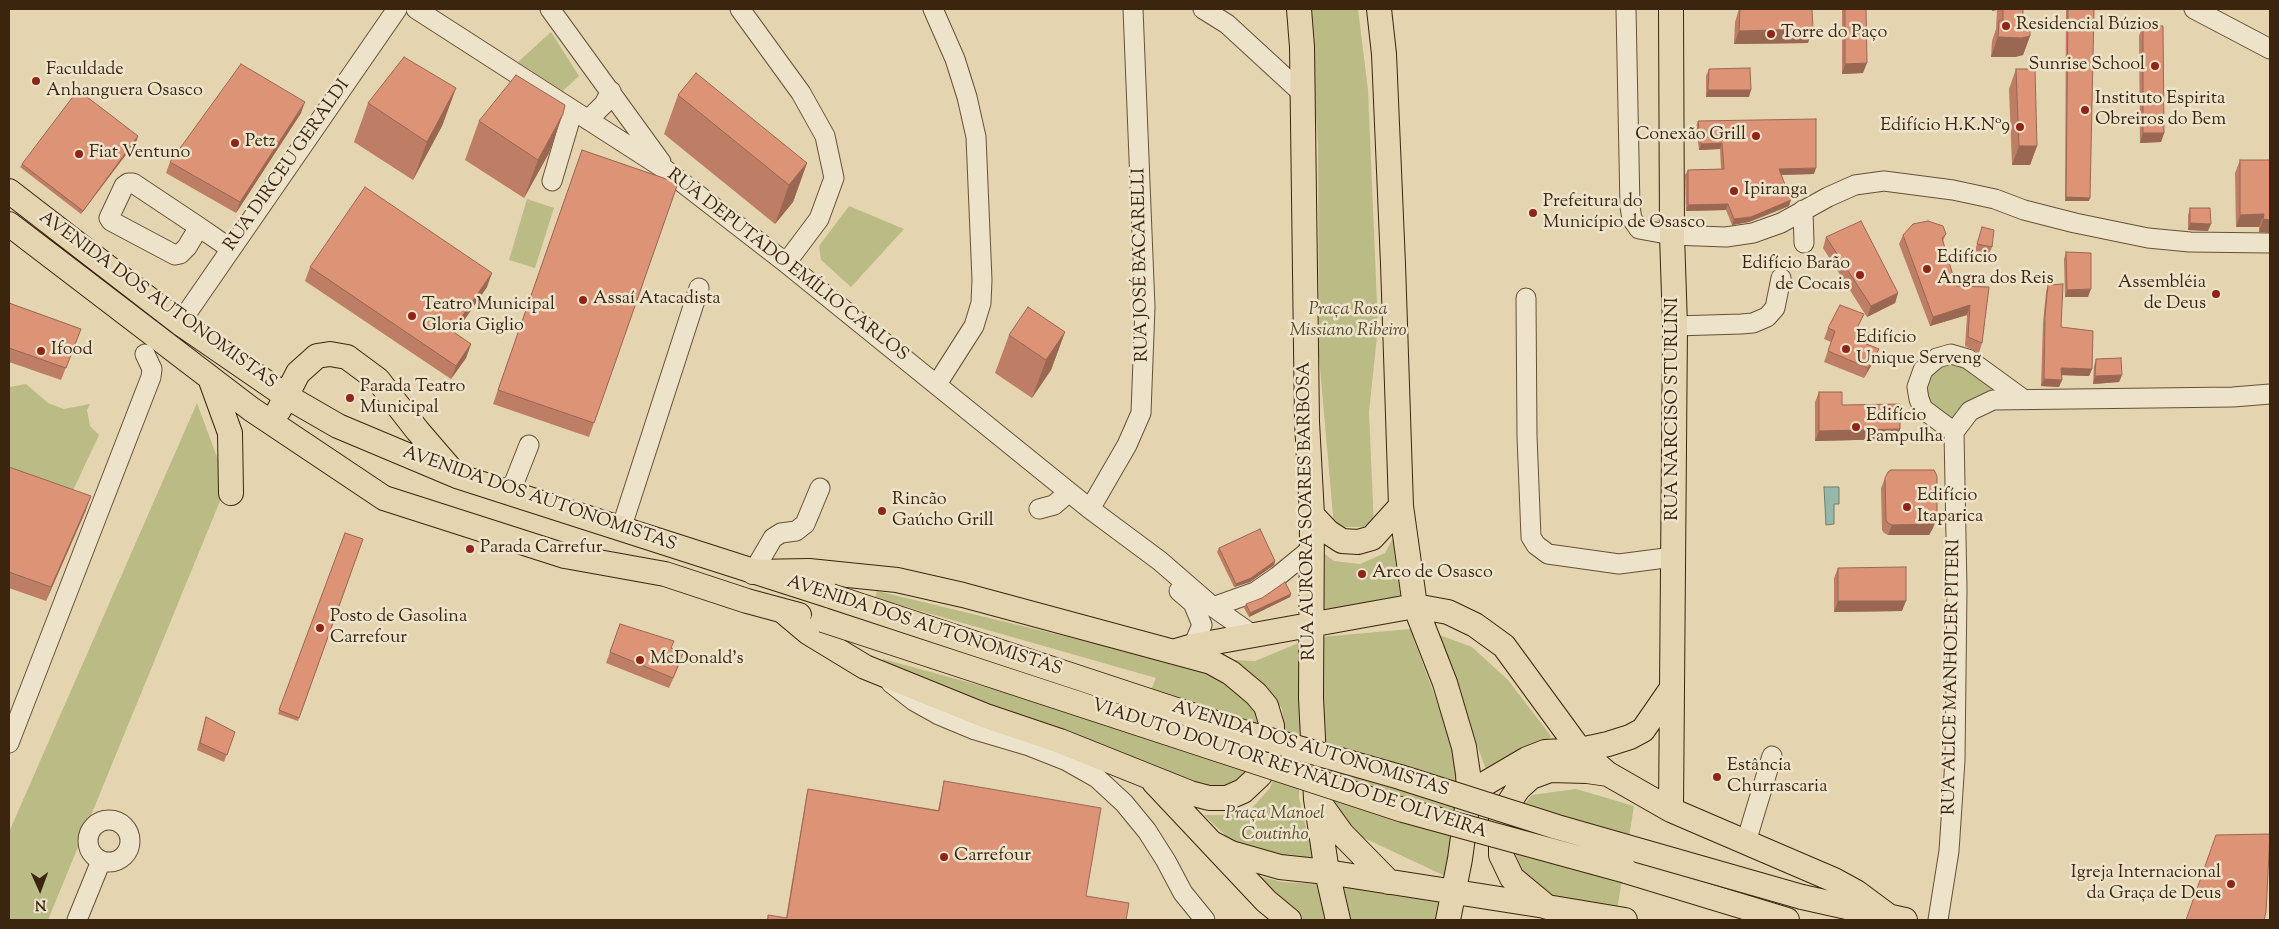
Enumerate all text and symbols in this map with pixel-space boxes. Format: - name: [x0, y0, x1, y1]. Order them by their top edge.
- place label: Residencial Búzios: [2016, 15, 2159, 37]
- marker: Residencial Búzios: [2000, 20, 2012, 32]
- place label: Torre do Paço: [1781, 23, 1887, 45]
- marker: Torre do Paço: [1765, 28, 1777, 40]
- place label: Sunrise School: [2029, 55, 2145, 77]
- place label: Faculdade Anhanguera Osasco: [46, 60, 203, 102]
- marker: Sunrise School: [2149, 60, 2161, 72]
- marker: Faculdade Anhanguera Osasco: [30, 75, 42, 87]
- street label: RUA DIRCEU GERALDI: [220, 76, 356, 256]
- place label: Instituto Espirita Obreiros do Bem: [2095, 89, 2226, 132]
- marker: Instituto Espirita Obreiros do Bem: [2079, 104, 2091, 116]
- place label: Edifício H.K.Nº9: [1880, 116, 2010, 138]
- marker: Edifício H.K.Nº9: [2014, 121, 2026, 133]
- place label: Conexão Grill: [1635, 125, 1746, 147]
- marker: Conexão Grill: [1750, 130, 1762, 142]
- place label: Petz: [245, 132, 276, 154]
- marker: Petz: [229, 137, 241, 149]
- place label: Fiat Ventuno: [89, 143, 190, 165]
- marker: Fiat Ventuno: [73, 148, 85, 160]
- street label: RUA DEPUTADO EMÍLIO CARLOS: [662, 165, 912, 367]
- street label: RUA JOSÉ BACARELLI: [1130, 168, 1154, 362]
- place label: Ipiranga: [1744, 180, 1808, 202]
- marker: Ipiranga: [1728, 185, 1740, 197]
- place label: Prefeitura do Município de Osasco: [1543, 192, 1705, 234]
- street label: AVENIDA DOS AUTONOMISTAS: [34, 207, 280, 395]
- marker: Prefeitura do Município de Osasco: [1527, 207, 1539, 219]
- place label: Edifício Angra dos Reis: [1937, 248, 2053, 290]
- place label: Edifício Barão de Cocais: [1742, 254, 1850, 296]
- marker: Edifício Angra dos Reis: [1921, 263, 1933, 275]
- marker: Edifício Barão de Cocais: [1854, 269, 1866, 281]
- place label: Assembléia de Deus: [2118, 273, 2206, 316]
- marker: Assembléia de Deus: [2210, 288, 2222, 300]
- place label: Assaí Atacadista: [593, 289, 721, 311]
- marker: Assaí Atacadista: [577, 294, 589, 306]
- place label: Teatro Municipal Gloria Giglio: [422, 295, 555, 338]
- street label: RUA NARCISO STURLINI: [1663, 297, 1685, 521]
- park label: Praça Rosa Missiano Ribeiro: [1289, 300, 1407, 342]
- marker: Teatro Municipal Gloria Giglio: [406, 310, 418, 322]
- place label: Edifício Unique Serveng: [1856, 328, 1981, 370]
- place label: Ifood: [51, 340, 93, 362]
- marker: Edifício Unique Serveng: [1840, 343, 1852, 355]
- marker: Ifood: [35, 345, 47, 357]
- street label: RUA AURORA SOARES BARBOSA: [1295, 361, 1321, 661]
- place label: Parada Teatro Municipal: [360, 377, 465, 419]
- marker: Parada Teatro Municipal: [344, 392, 356, 404]
- place label: Edifício Pampulha: [1866, 406, 1943, 448]
- marker: Edifício Pampulha: [1850, 421, 1862, 433]
- street label: AVENIDA DOS AUTONOMISTAS: [399, 443, 679, 557]
- place label: Edifício Itaparica: [1917, 486, 1983, 528]
- place label: Rincão Gaúcho Grill: [892, 490, 994, 532]
- marker: Edifício Itaparica: [1901, 501, 1913, 513]
- marker: Rincão Gaúcho Grill: [876, 505, 888, 517]
- place label: Parada Carrefur: [480, 538, 603, 560]
- street label: RUA ALICE MANHOLER PITERI: [1940, 539, 1966, 815]
- marker: Parada Carrefur: [464, 543, 476, 555]
- place label: Arco de Osasco: [1372, 563, 1493, 585]
- marker: Arco de Osasco: [1356, 568, 1368, 580]
- street label: AVENIDA DOS AUTONOMISTAS: [783, 572, 1065, 682]
- place label: Posto de Gasolina Carrefour: [330, 607, 467, 650]
- marker: Posto de Gasolina Carrefour: [314, 622, 326, 634]
- place label: McDonald's: [650, 649, 744, 671]
- marker: McDonald's: [634, 654, 646, 666]
- street label: VIADUTO DOUTOR REYNALDO DE OLIVEIRA: [1089, 696, 1489, 844]
- street label: AVENIDA DOS AUTONOMISTAS: [1169, 698, 1451, 802]
- place label: Estância Churrascaria: [1727, 756, 1827, 799]
- marker: Estância Churrascaria: [1711, 771, 1723, 783]
- park label: Praça Manoel Coutinho: [1225, 804, 1325, 846]
- place label: Carrefour: [954, 846, 1031, 868]
- marker: Carrefour: [938, 851, 950, 863]
- place label: Igreja Internacional da Graça de Deus: [2071, 863, 2221, 906]
- north arrow: [15, 864, 65, 914]
- marker: Igreja Internacional da Graça de Deus: [2225, 878, 2237, 890]
- text: N: [35, 894, 46, 914]

